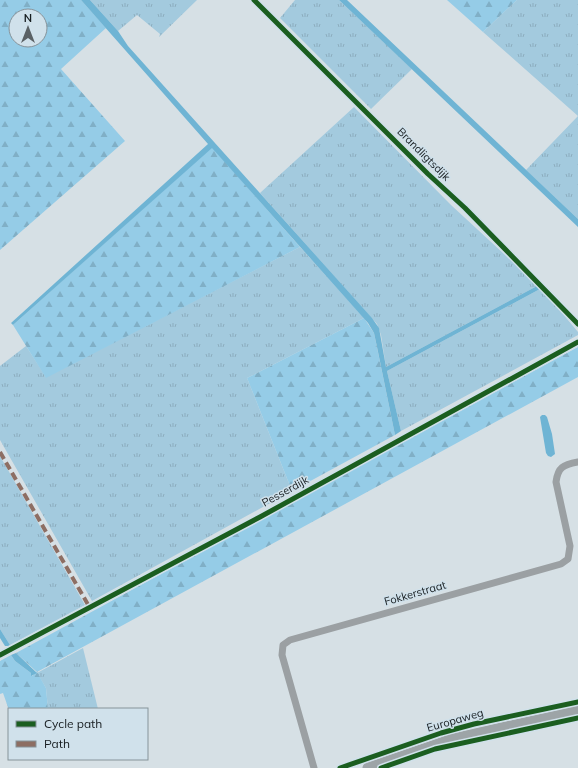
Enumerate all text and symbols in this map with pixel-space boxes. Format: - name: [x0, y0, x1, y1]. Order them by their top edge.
- north arrow: [8, 8, 48, 48]
- text: N: [24, 11, 32, 25]
- street label: Brandligtsdijk: [394, 124, 454, 184]
- street label: Pesserdijk: [259, 472, 311, 510]
- street label: Fokkerstraat: [382, 577, 448, 608]
- street label: Europaweg: [425, 705, 485, 735]
- legend: [8, 708, 148, 760]
- text: Cycle path: [44, 716, 102, 731]
- text: Path: [44, 736, 70, 751]

